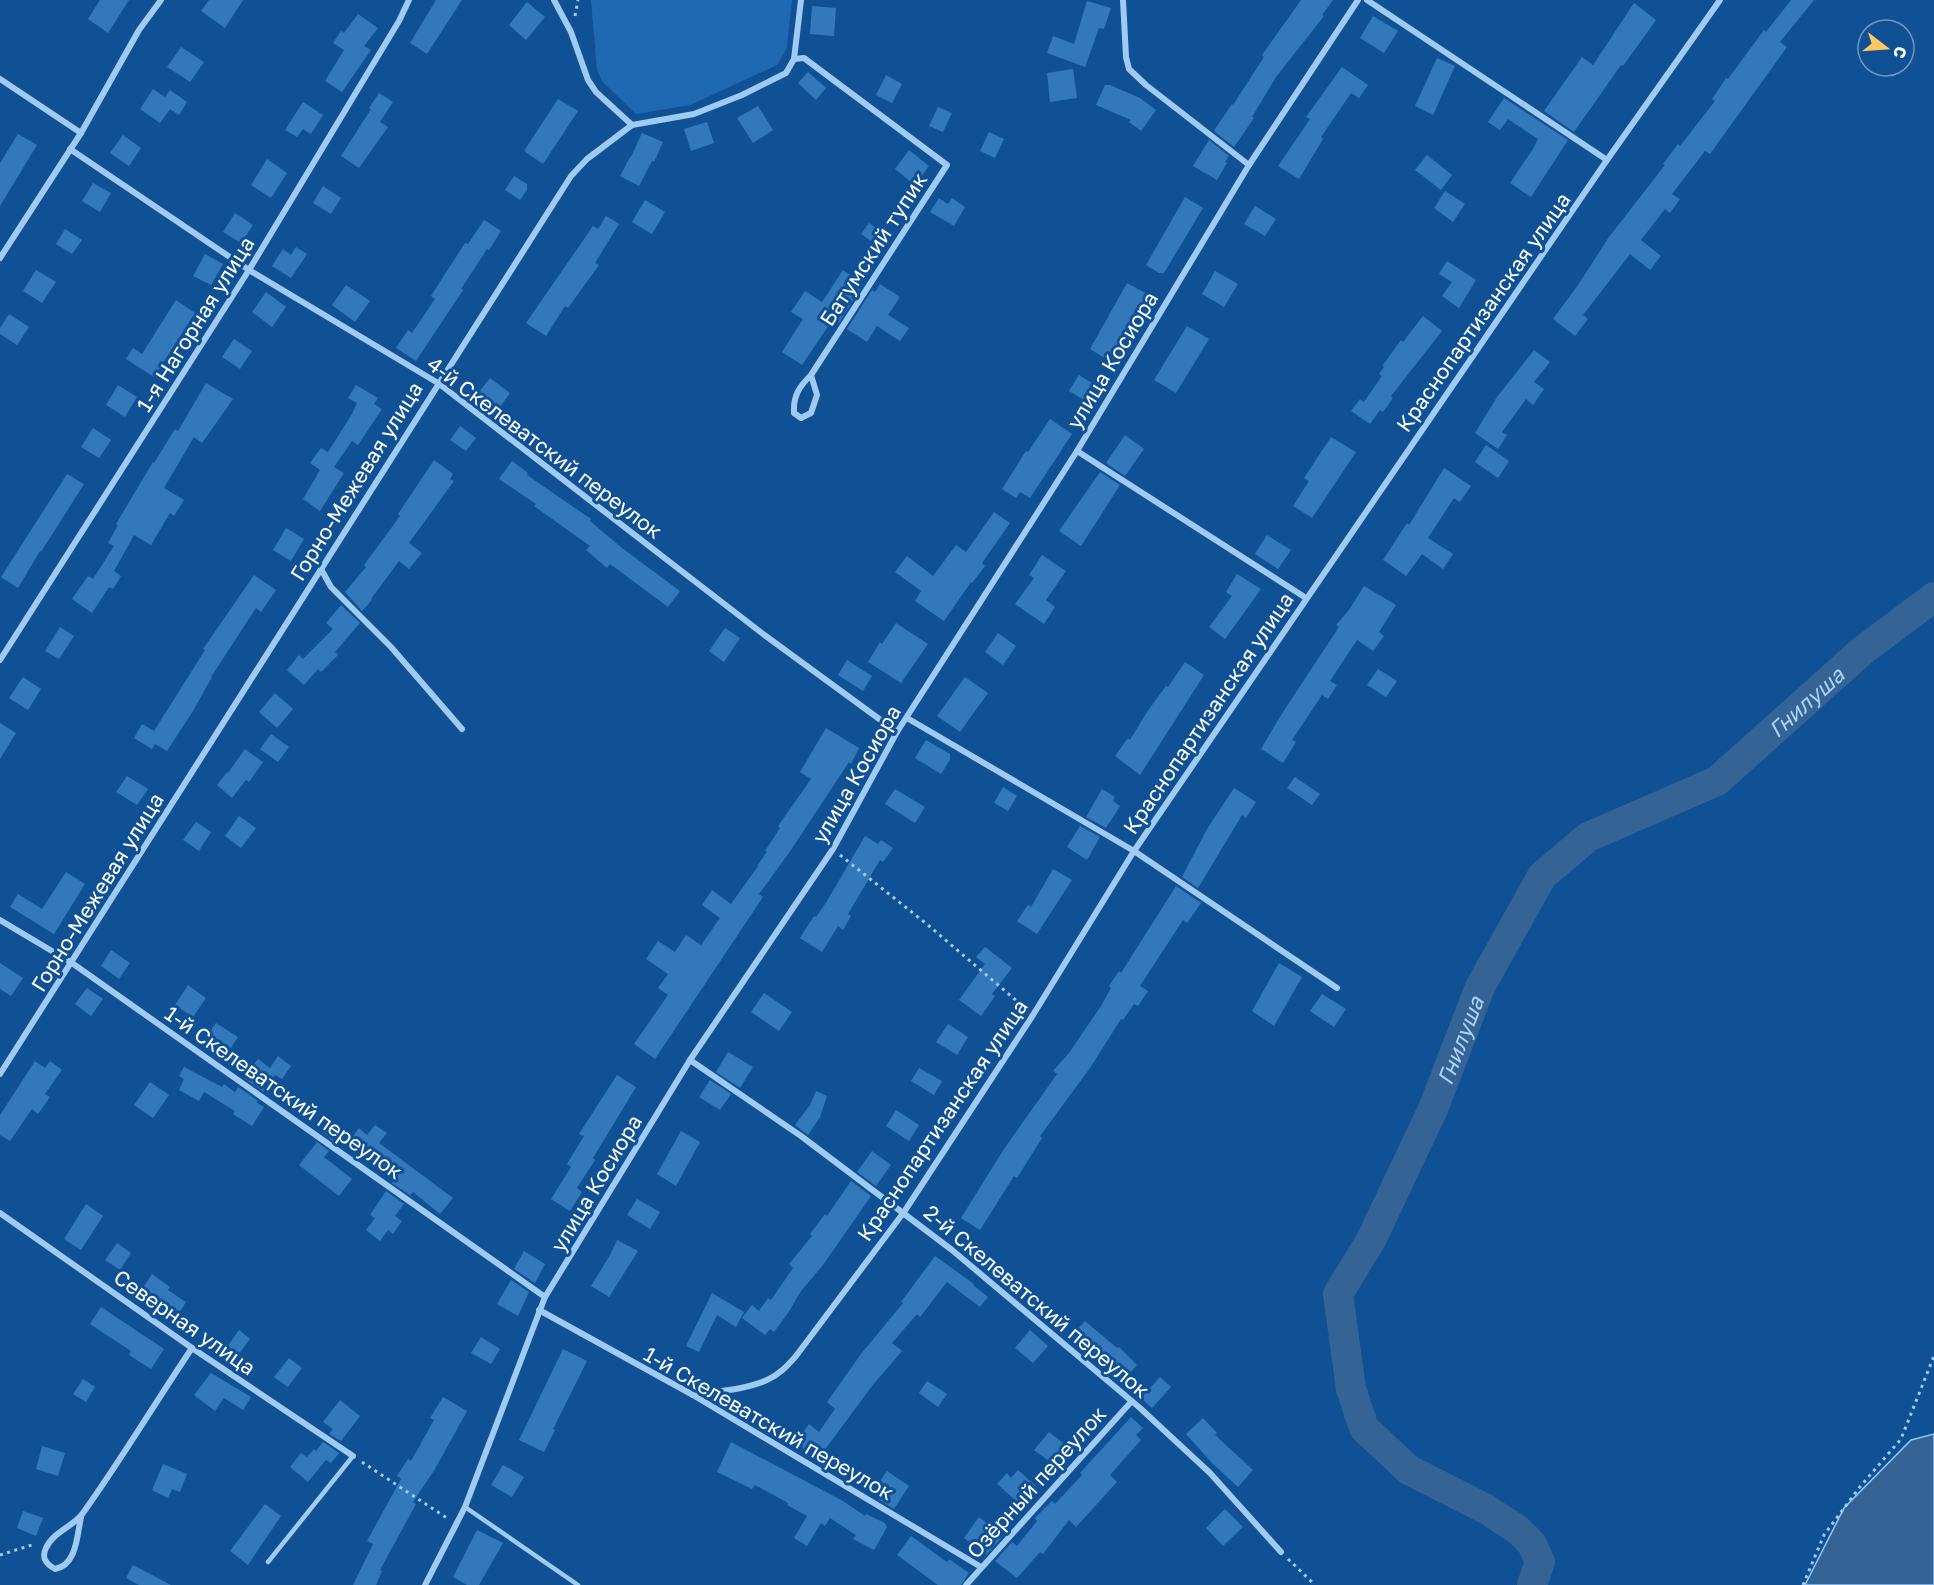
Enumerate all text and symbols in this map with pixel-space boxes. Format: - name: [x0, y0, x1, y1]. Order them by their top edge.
- north arrow: [1856, 18, 1916, 78]
- text: С: [1889, 44, 1912, 61]
- street label: Батумский тупик: [814, 167, 932, 331]
- street label: Краснопартизанская улица: [1390, 187, 1576, 437]
- street label: 1-я Нагорная улица: [131, 232, 259, 416]
- street label: улица Косиора: [1061, 287, 1163, 433]
- street label: 4-й Скелеватский переулок: [423, 350, 667, 544]
- street label: Горно-Межевая улица: [284, 377, 428, 585]
- street label: Краснопартизанская улица: [1117, 587, 1299, 839]
- water label: Гнилуша: [1762, 660, 1850, 742]
- street label: улица Косиора: [806, 700, 906, 848]
- street label: Горно-Межевая улица: [25, 788, 169, 996]
- water label: Гнилуша: [1430, 991, 1489, 1088]
- street label: Краснопартизанская улица: [851, 994, 1033, 1246]
- street label: 1-й Скелеватский переулок: [160, 1000, 408, 1184]
- street label: улица Косиора: [545, 1110, 647, 1256]
- street label: 2-й Скелеватский переулок: [919, 1199, 1155, 1403]
- street label: Северная улица: [109, 1263, 261, 1381]
- street label: 1-й Скелеватский переулок: [639, 1341, 899, 1505]
- street label: Озёрный переулок: [961, 1401, 1111, 1563]

